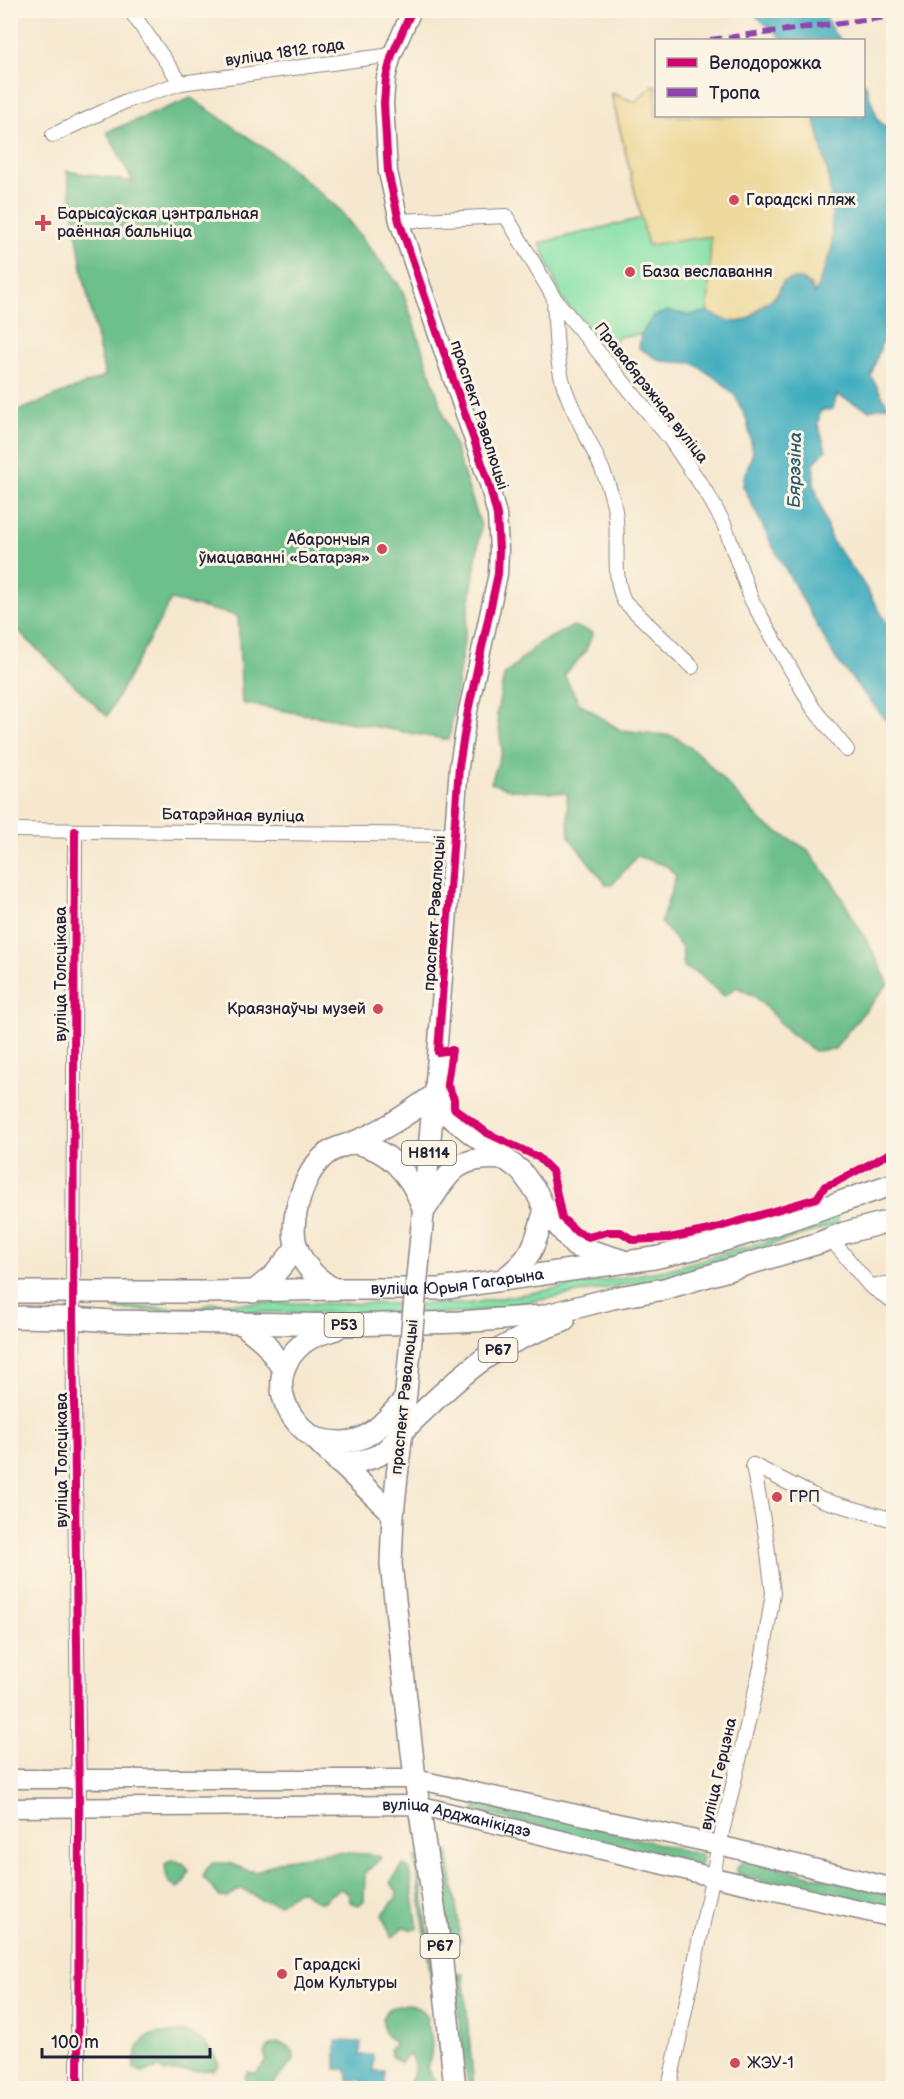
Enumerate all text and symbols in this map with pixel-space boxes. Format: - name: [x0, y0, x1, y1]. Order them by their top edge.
- street label: вуліца 1812 года: [224, 35, 346, 71]
- legend: [655, 39, 865, 117]
- text: Велодорожка: [709, 53, 822, 74]
- text: Тропа: [709, 83, 760, 104]
- place label: Гарадскі пляж: [746, 191, 856, 210]
- marker: Гарадскі пляж: [727, 193, 741, 207]
- place label: Барысаўская цэнтральная раённая бальніца: [57, 205, 259, 242]
- marker: Барысаўская цэнтральная раённая бальніца: [34, 214, 52, 232]
- place label: База веславання: [642, 263, 773, 282]
- marker: База веславання: [623, 265, 637, 279]
- street label: Правабярэжная вуліца: [590, 319, 712, 468]
- street label: праспект Рэвалюцыі: [446, 338, 512, 492]
- water label: Бярэзіна: [784, 432, 806, 508]
- place label: Абарончыя ўмацаванні «Батарэя»: [199, 531, 370, 568]
- marker: Абарончыя ўмацаванні «Батарэя»: [375, 542, 389, 556]
- street label: Батарэйная вуліца: [161, 805, 305, 827]
- street label: праспект Рэвалюцыі: [420, 834, 450, 992]
- street label: вуліца Толсцікава: [52, 906, 71, 1042]
- place label: Краязнаўчы музей: [227, 1000, 366, 1019]
- marker: Краязнаўчы музей: [371, 1002, 385, 1016]
- road number: Н8114: [402, 1141, 456, 1165]
- street label: вуліца Юрыя Гагарына: [371, 1264, 546, 1299]
- road number: Р53: [324, 1313, 364, 1337]
- street label: праспект Рэвалюцыі: [387, 1318, 423, 1476]
- road number: Р67: [478, 1338, 518, 1362]
- street label: вуліца Толсцікава: [53, 1392, 72, 1528]
- place label: ГРП: [789, 1488, 820, 1507]
- marker: ГРП: [770, 1490, 784, 1504]
- street label: вуліца Герцэна: [697, 1715, 741, 1832]
- street label: вуліца Арджанікідзэ: [382, 1795, 533, 1842]
- road number: Р67: [420, 1934, 460, 1958]
- place label: Гарадскі Дом Культуры: [294, 1956, 397, 1993]
- marker: Гарадскі Дом Культуры: [275, 1967, 289, 1981]
- scale bar: [42, 2021, 210, 2059]
- text: 100 m: [51, 2032, 99, 2053]
- place label: ЖЭУ-1: [747, 2054, 794, 2073]
- marker: ЖЭУ-1: [728, 2056, 742, 2070]

